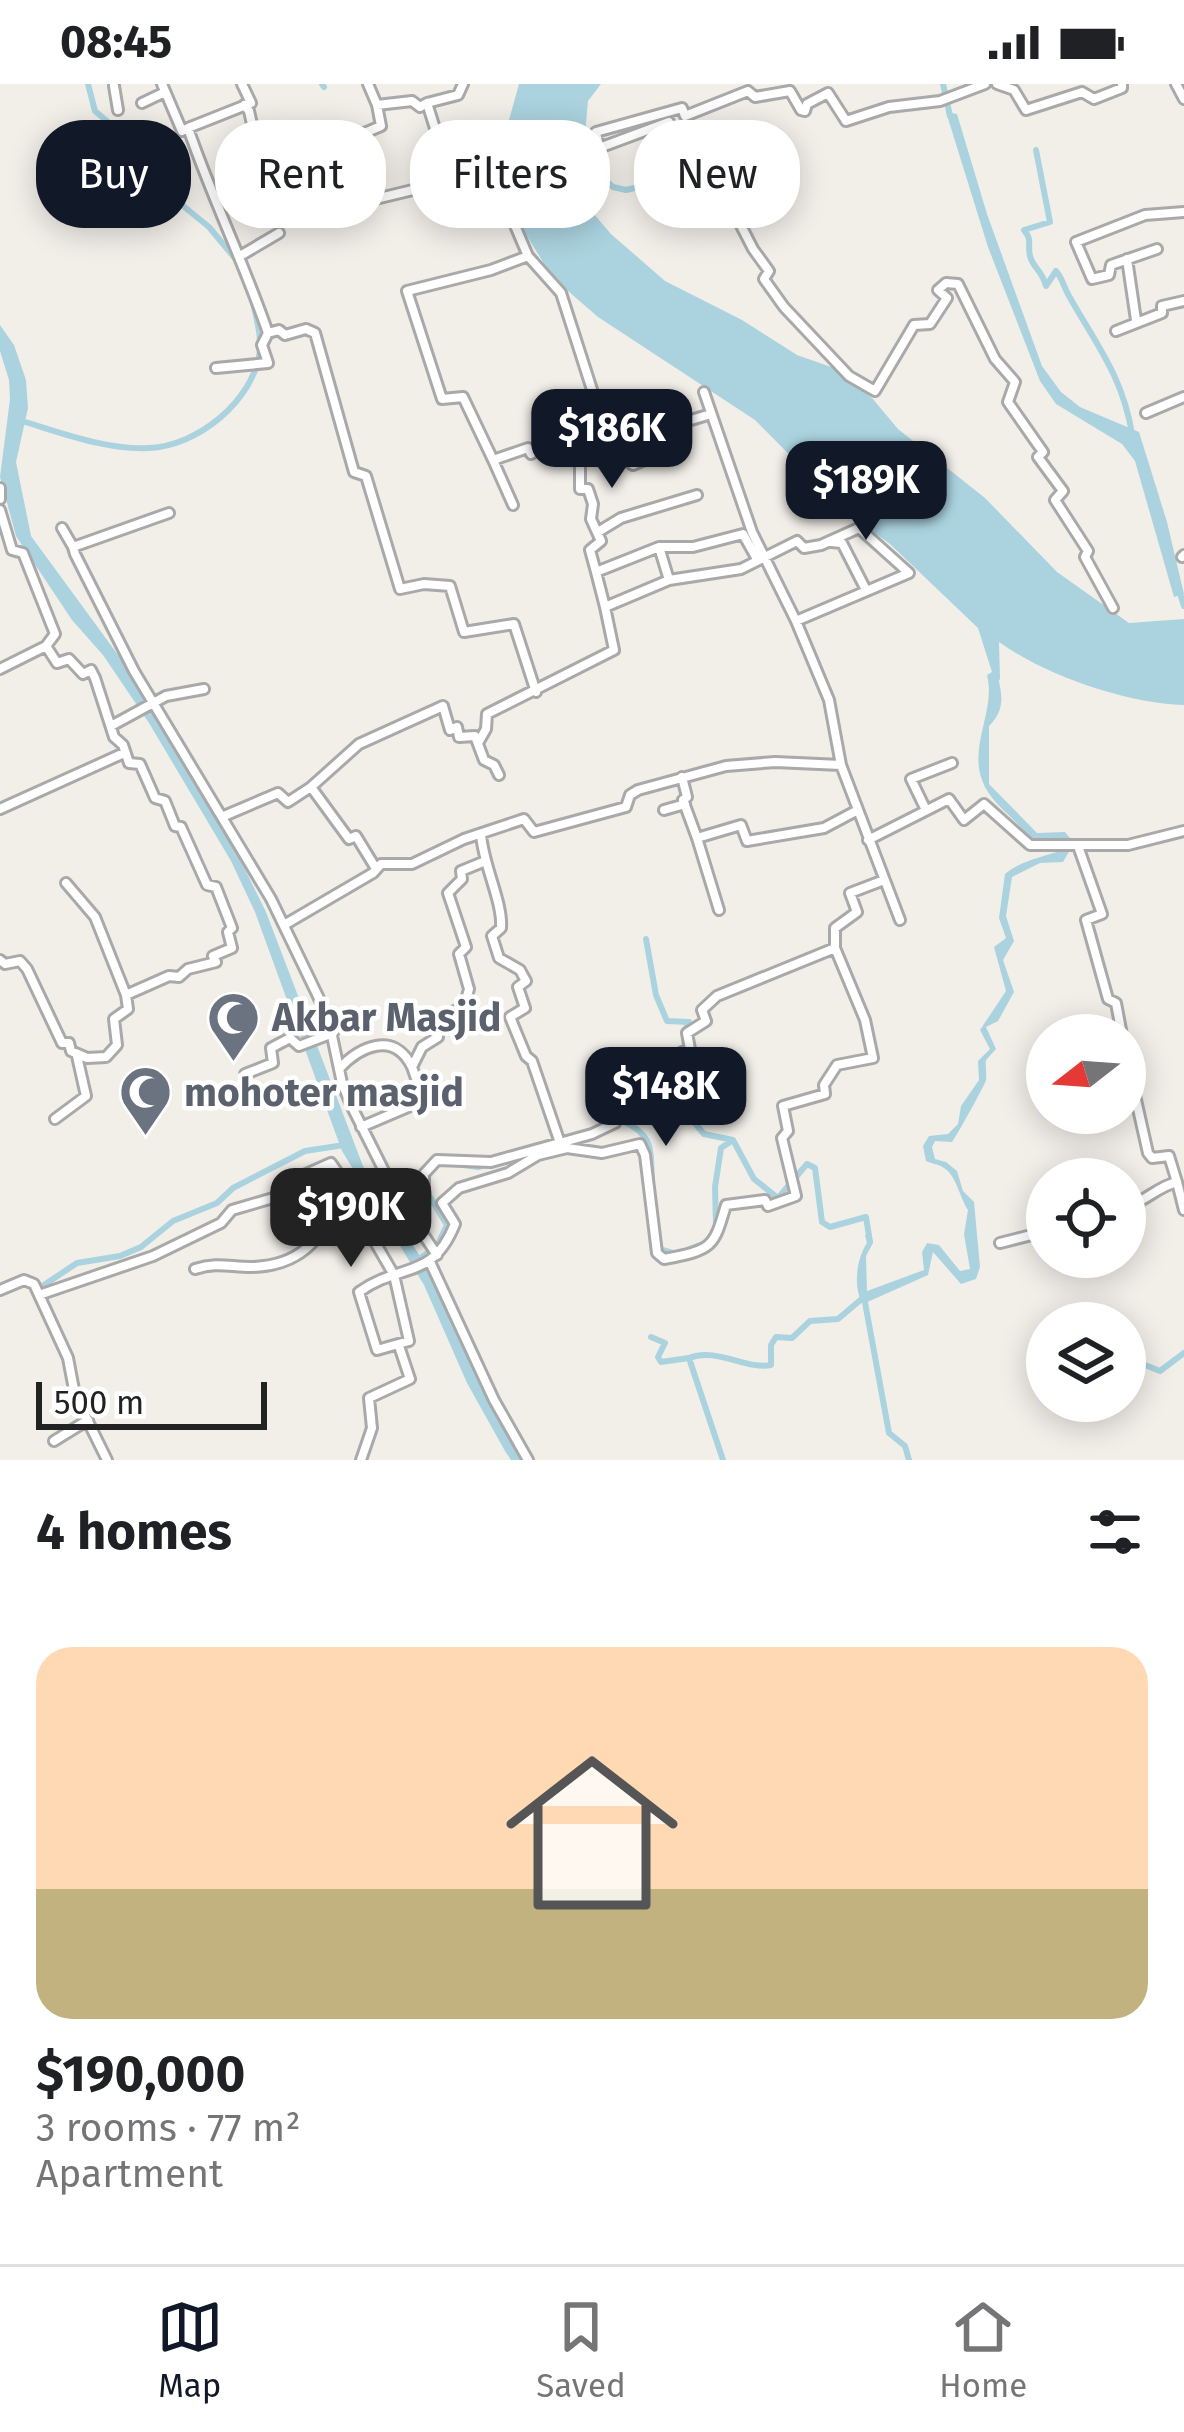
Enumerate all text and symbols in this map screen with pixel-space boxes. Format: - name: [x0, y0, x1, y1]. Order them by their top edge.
- text: 08:45: [60, 15, 172, 69]
- chip: Buy: [36, 120, 191, 228]
- chip: Rent: [215, 120, 386, 228]
- chip: Filters: [410, 120, 610, 228]
- chip: New: [634, 120, 800, 228]
- pin: $186K: [528, 389, 696, 491]
- text: $186K: [558, 405, 666, 451]
- pin: $189K: [782, 441, 950, 543]
- text: $189K: [813, 457, 919, 503]
- mosque icon: Akbar Masjid: [205, 989, 261, 1063]
- place label: Akbar Masjid: [271, 995, 502, 1041]
- north arrow: [1026, 1014, 1146, 1134]
- map controls: [1026, 1014, 1146, 1422]
- pin: $148K: [582, 1047, 750, 1149]
- text: $148K: [612, 1063, 720, 1109]
- mosque icon: mohoter masjid: [117, 1064, 173, 1138]
- place label: mohoter masjid: [184, 1070, 464, 1116]
- button: locate: [1026, 1158, 1146, 1278]
- pin: $190K: [267, 1168, 435, 1270]
- text: $190K: [297, 1184, 405, 1230]
- button: layers: [1026, 1302, 1146, 1422]
- scale bar: [36, 1376, 267, 1429]
- text: 500 m: [54, 1383, 144, 1423]
- icon: filters: [1082, 1499, 1148, 1565]
- text: 4 homes: [36, 1501, 232, 1563]
- icon: home: [484, 1725, 700, 1941]
- text: $190,000: [36, 2043, 245, 2105]
- text: 3 rooms · 77 m²: [36, 2105, 301, 2151]
- text: Apartment: [36, 2151, 223, 2197]
- tab: Map: [157, 2294, 223, 2406]
- tab: Saved: [536, 2294, 626, 2406]
- tab: Home: [939, 2294, 1027, 2406]

